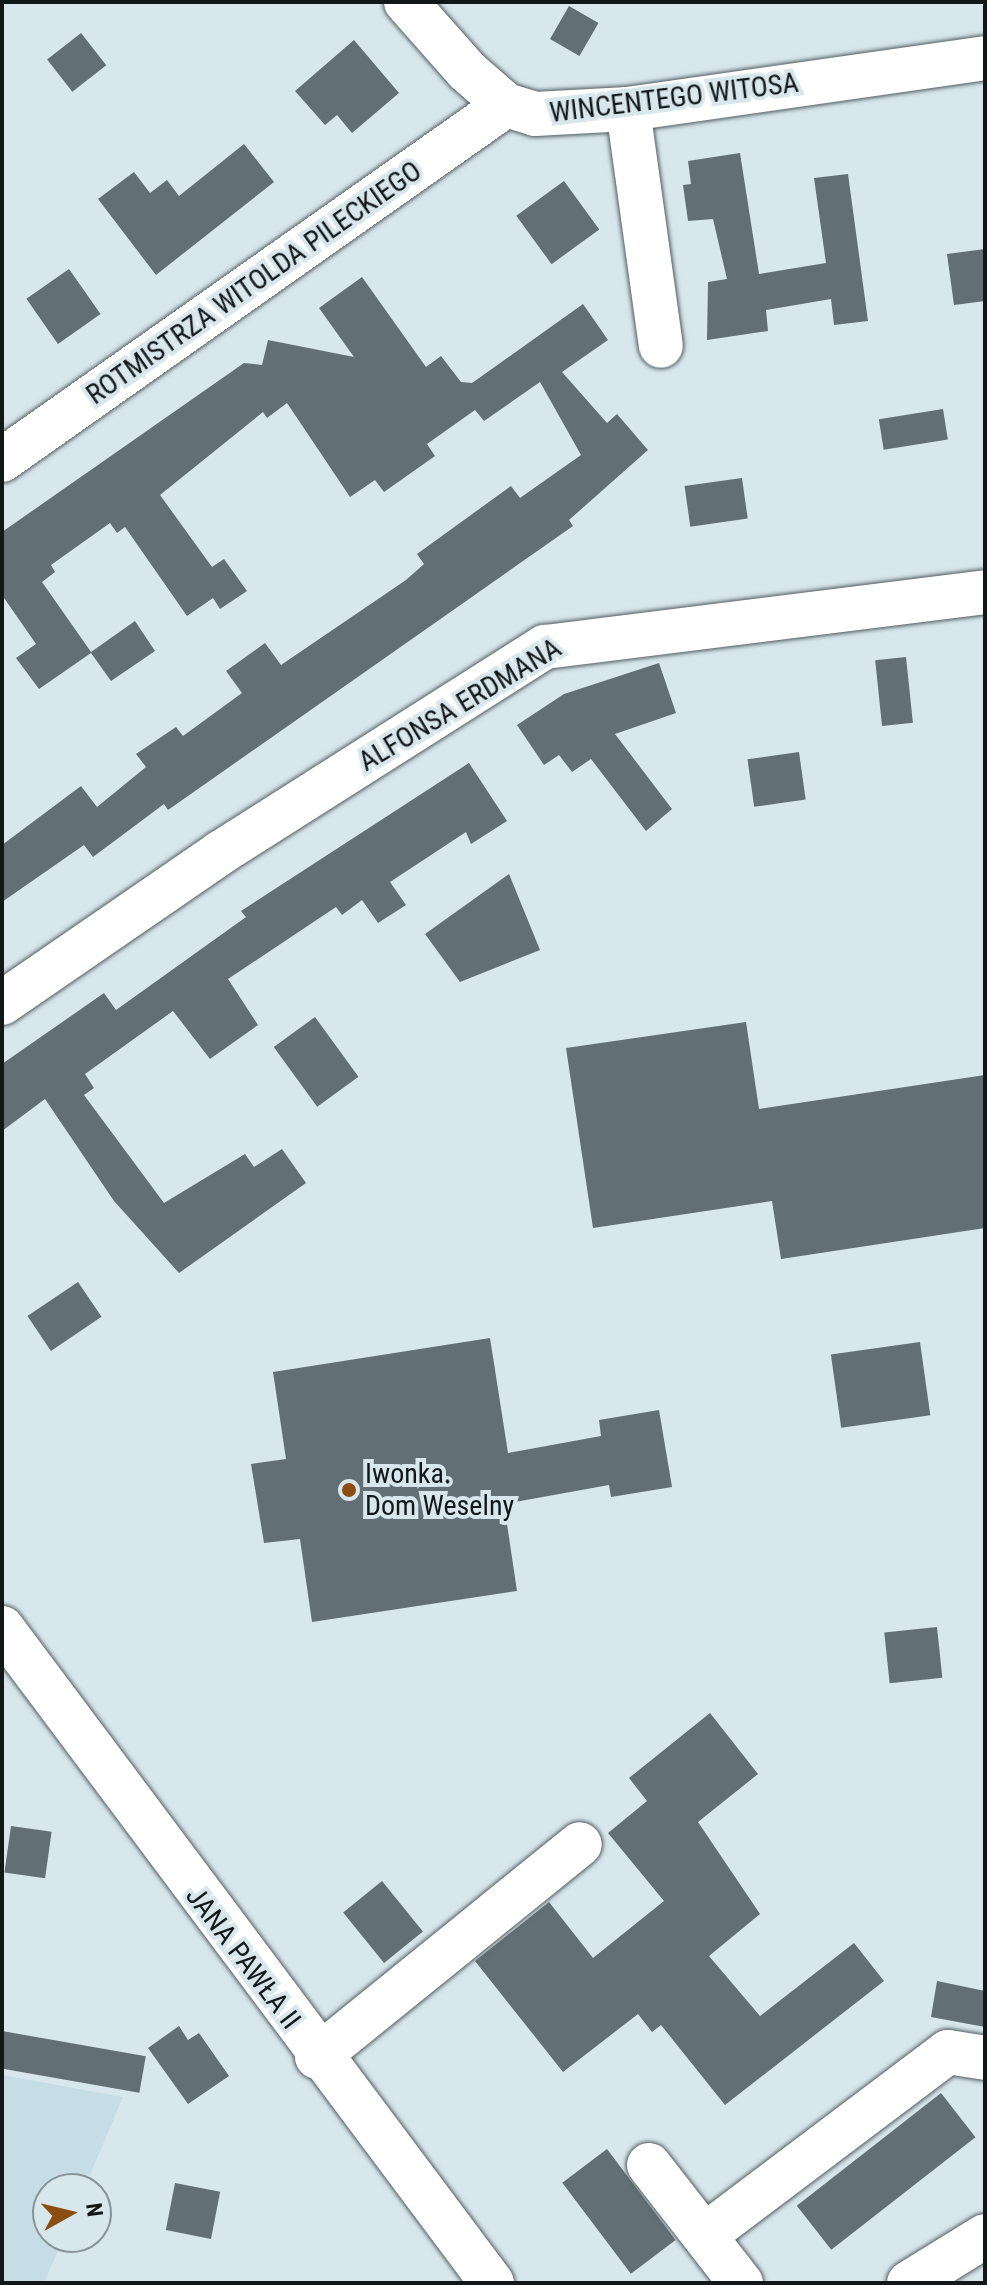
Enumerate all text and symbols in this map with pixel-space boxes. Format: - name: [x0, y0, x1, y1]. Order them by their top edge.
- street label: WINCENTEGO WITOSA: [548, 66, 800, 130]
- street label: ROTMISTRZA WITOLDA PILECKIEGO: [80, 154, 428, 412]
- street label: ALFONSA ERDMANA: [353, 631, 567, 779]
- place label: Iwonka. Dom Weselny: [365, 1457, 514, 1523]
- marker: Iwonka. Dom Weselny: [340, 1481, 358, 1499]
- street label: JANA PAWŁA II: [179, 1880, 307, 2036]
- north arrow: [32, 2173, 112, 2253]
- text: N: [81, 2201, 108, 2218]

